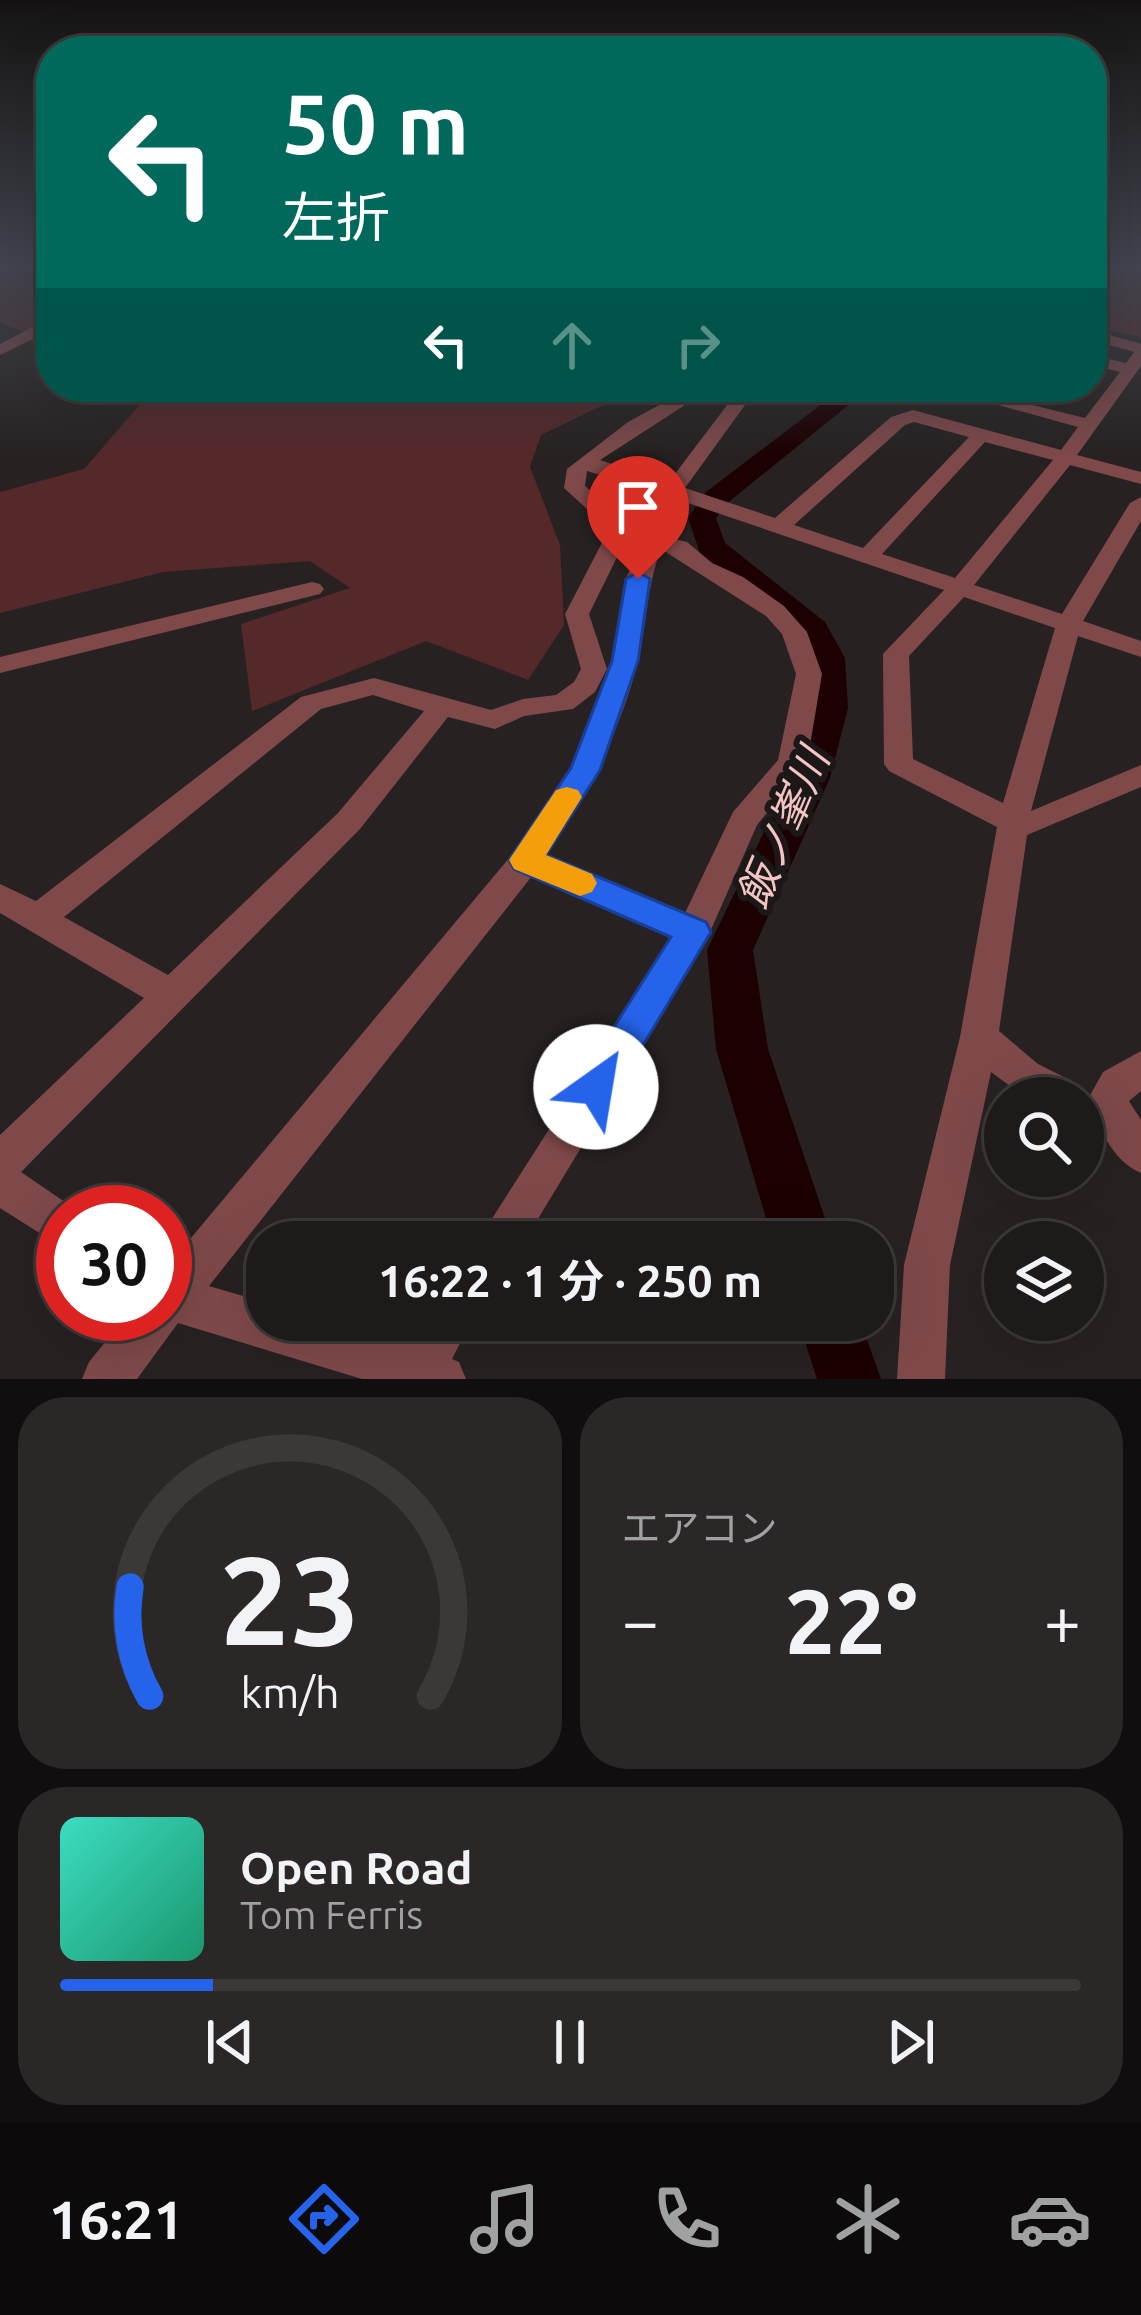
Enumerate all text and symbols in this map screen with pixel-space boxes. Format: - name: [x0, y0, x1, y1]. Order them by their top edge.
- text: 50 m: [282, 76, 469, 170]
- icon: left: [84, 84, 240, 240]
- text: 左折: [282, 187, 390, 247]
- icon: left: [413, 312, 479, 378]
- icon: ahead: [539, 312, 605, 378]
- icon: right: [665, 312, 731, 378]
- pin: [587, 456, 689, 579]
- icon: arrive: [605, 474, 671, 540]
- water label: 飯ノ峯川: [728, 738, 839, 914]
- position arrow: [533, 1024, 659, 1150]
- map controls: [984, 1077, 1104, 1341]
- button: search: [984, 1077, 1104, 1197]
- speed limit sign: 30: [36, 1185, 192, 1341]
- button: layers: [984, 1221, 1104, 1341]
- text: 16:22 · 1 分 · 250 m: [378, 1255, 762, 1306]
- text: エアコン: [622, 1506, 778, 1549]
- text: 23: [219, 1529, 360, 1669]
- text: 22°: [785, 1570, 918, 1671]
- text: −: [622, 1583, 659, 1657]
- text: +: [1044, 1583, 1081, 1657]
- text: km/h: [240, 1668, 339, 1716]
- text: Open Road: [240, 1842, 472, 1893]
- text: Tom Ferris: [240, 1893, 423, 1936]
- icon: previous: [197, 2009, 263, 2075]
- icon: pause: [537, 2009, 603, 2075]
- icon: next: [878, 2009, 944, 2075]
- icon: directions: [282, 2177, 366, 2261]
- icon: music: [463, 2177, 547, 2261]
- icon: phone: [645, 2177, 729, 2261]
- icon: climate: [826, 2177, 910, 2261]
- icon: car: [1008, 2177, 1092, 2261]
- text: 16:21: [49, 2189, 184, 2249]

